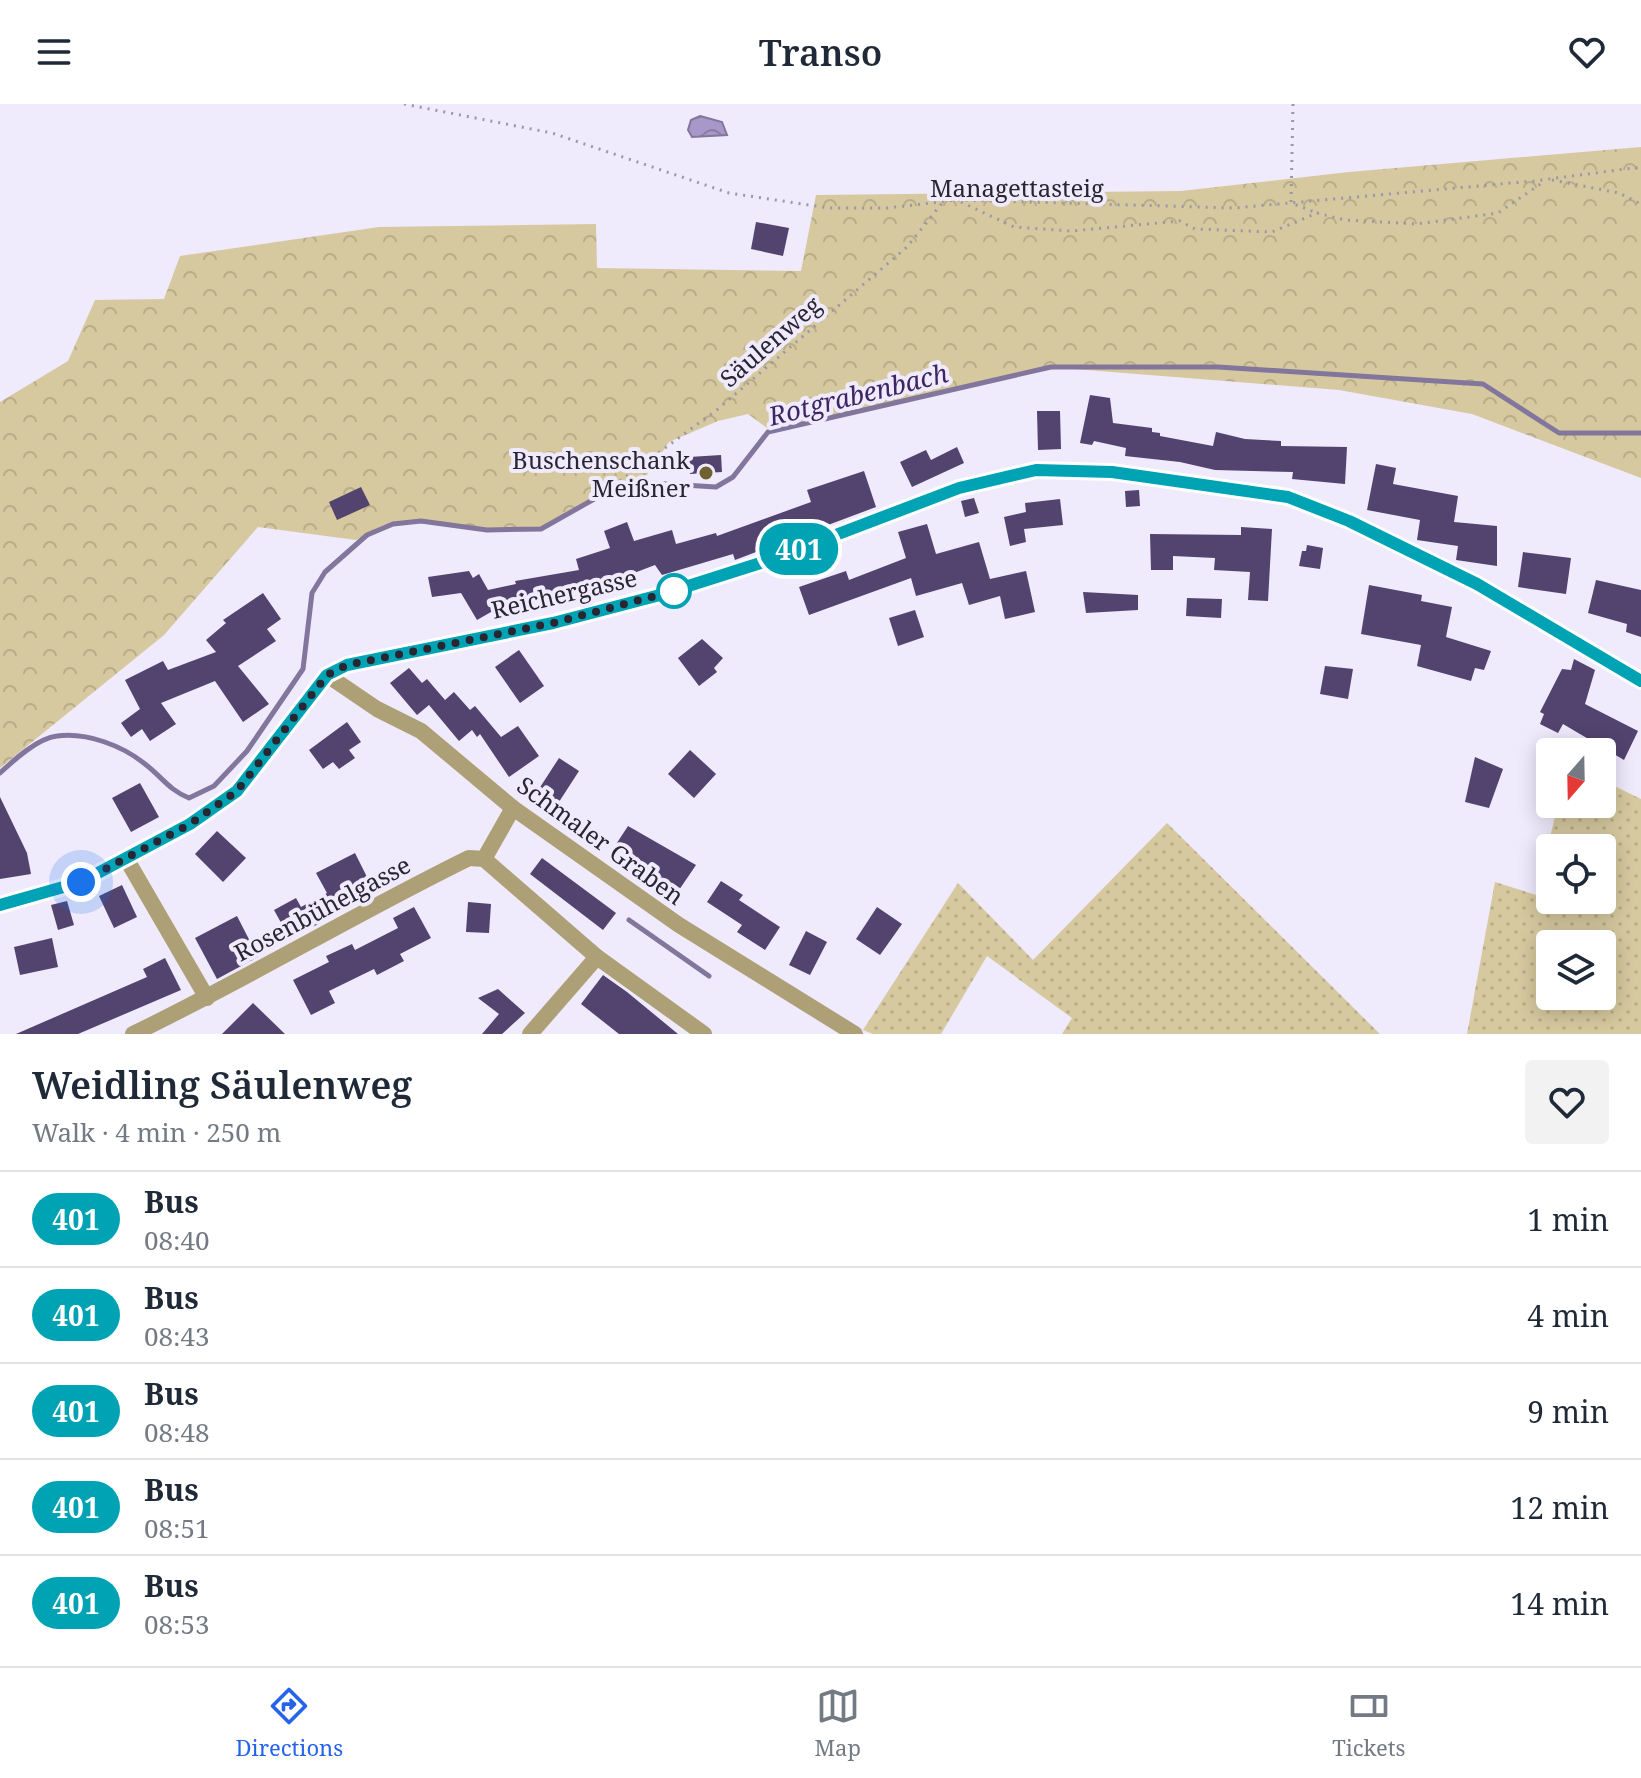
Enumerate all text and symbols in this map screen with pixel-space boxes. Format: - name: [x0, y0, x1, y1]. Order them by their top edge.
- text: Transo: [759, 28, 882, 77]
- icon: menu: [32, 30, 76, 74]
- icon: heart: [1565, 30, 1609, 74]
- street label: Managettasteig: [930, 171, 1104, 204]
- street label: Säulenweg: [712, 288, 828, 394]
- water label: Rotgrabenbach: [763, 354, 952, 434]
- place label: Buschenschank Meißner: [512, 443, 691, 504]
- marker: Buschenschank Meißner: [697, 464, 715, 482]
- line badge: 401: [753, 523, 845, 575]
- text: 401: [775, 530, 823, 568]
- street label: Reichergasse: [488, 560, 640, 626]
- unlabelled marker: [657, 574, 691, 608]
- north arrow: [1536, 738, 1616, 818]
- map controls: [1536, 738, 1616, 1010]
- street label: Schmaler Graben: [511, 768, 691, 912]
- button: locate: [1536, 834, 1616, 914]
- street label: Rosenbühelgasse: [228, 848, 416, 968]
- your location: [61, 862, 101, 902]
- button: layers: [1536, 930, 1616, 1010]
- text: Weidling Säulenweg: [32, 1058, 412, 1110]
- button: heart: [1525, 1060, 1609, 1144]
- text: Walk · 4 min · 250 m: [32, 1114, 281, 1150]
- text: Bus: [144, 1181, 199, 1222]
- text: 1 min: [1527, 1199, 1609, 1240]
- text: 401: [52, 1200, 100, 1238]
- text: 08:40: [144, 1222, 210, 1258]
- text: Bus: [144, 1277, 199, 1318]
- text: 4 min: [1527, 1295, 1609, 1336]
- text: 401: [52, 1296, 100, 1334]
- text: 08:43: [144, 1318, 210, 1354]
- text: Bus: [144, 1373, 199, 1414]
- text: 9 min: [1527, 1391, 1609, 1432]
- text: 401: [52, 1392, 100, 1430]
- text: 08:48: [144, 1414, 210, 1450]
- text: Bus: [144, 1469, 199, 1510]
- text: 12 min: [1510, 1487, 1609, 1528]
- text: 401: [52, 1488, 100, 1526]
- text: 08:51: [144, 1510, 210, 1546]
- text: Bus: [144, 1565, 199, 1606]
- text: 14 min: [1510, 1583, 1609, 1624]
- text: 401: [52, 1584, 100, 1622]
- text: 08:53: [144, 1606, 210, 1642]
- tab: Directions: [236, 1684, 343, 1762]
- tab: Map: [814, 1684, 861, 1762]
- tab: Tickets: [1332, 1684, 1405, 1762]

